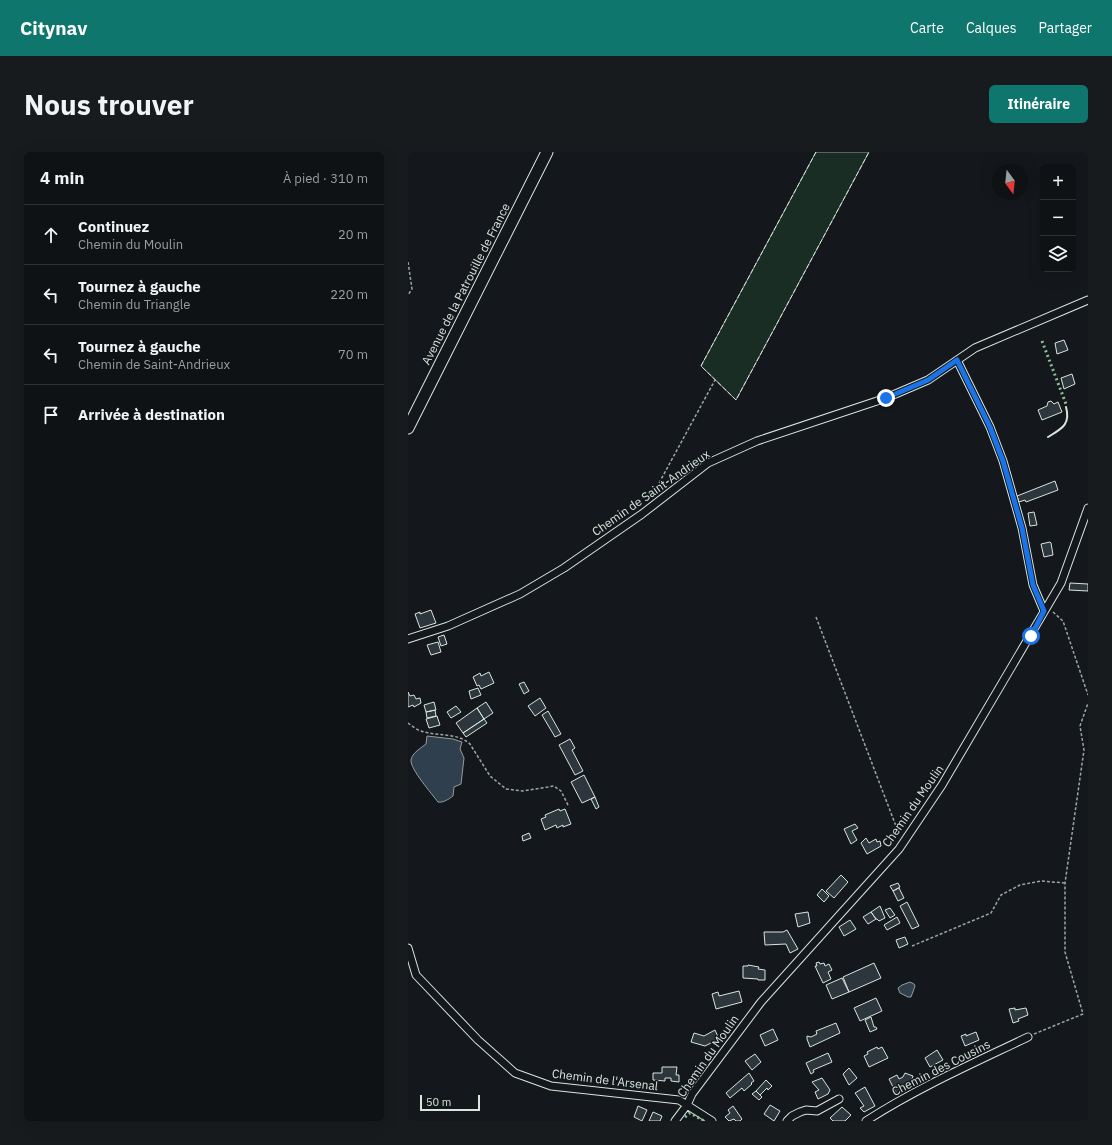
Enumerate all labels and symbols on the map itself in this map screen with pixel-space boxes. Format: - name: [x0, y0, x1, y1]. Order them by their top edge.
- north arrow: [992, 164, 1028, 200]
- street label: Avenue de la Patrouille de France: [418, 200, 513, 367]
- route end: [877, 389, 895, 407]
- street label: Chemin de Saint-Andrieux: [589, 446, 713, 539]
- route start: [1022, 627, 1040, 645]
- street label: Chemin du Moulin: [879, 762, 947, 850]
- street label: Chemin du Moulin: [674, 1012, 742, 1100]
- street label: Chemin des Cousins: [889, 1036, 993, 1099]
- street label: Chemin de l'Arsenal: [551, 1066, 659, 1093]
- scale bar: [420, 1093, 480, 1112]

